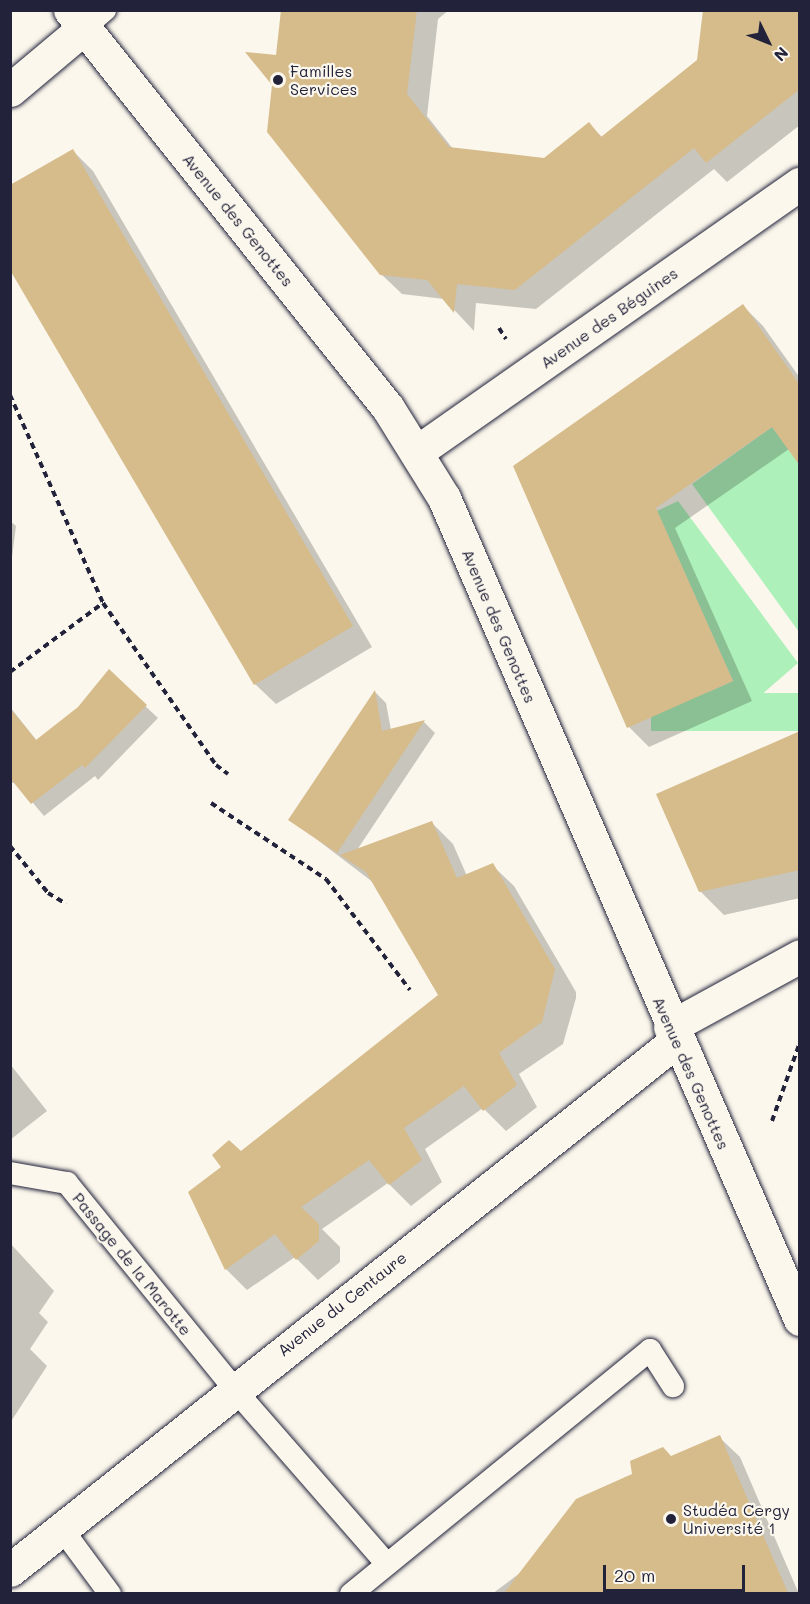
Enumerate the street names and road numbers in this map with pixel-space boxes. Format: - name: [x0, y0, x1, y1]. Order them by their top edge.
- street label: Avenue des Genottes: [179, 150, 297, 290]
- street label: Avenue des Béguines: [537, 263, 681, 373]
- street label: Avenue des Genottes: [458, 546, 540, 706]
- street label: Avenue des Genottes: [649, 994, 733, 1152]
- street label: Passage de la Marotte: [69, 1189, 195, 1339]
- street label: Avenue du Centaure: [274, 1248, 410, 1360]

